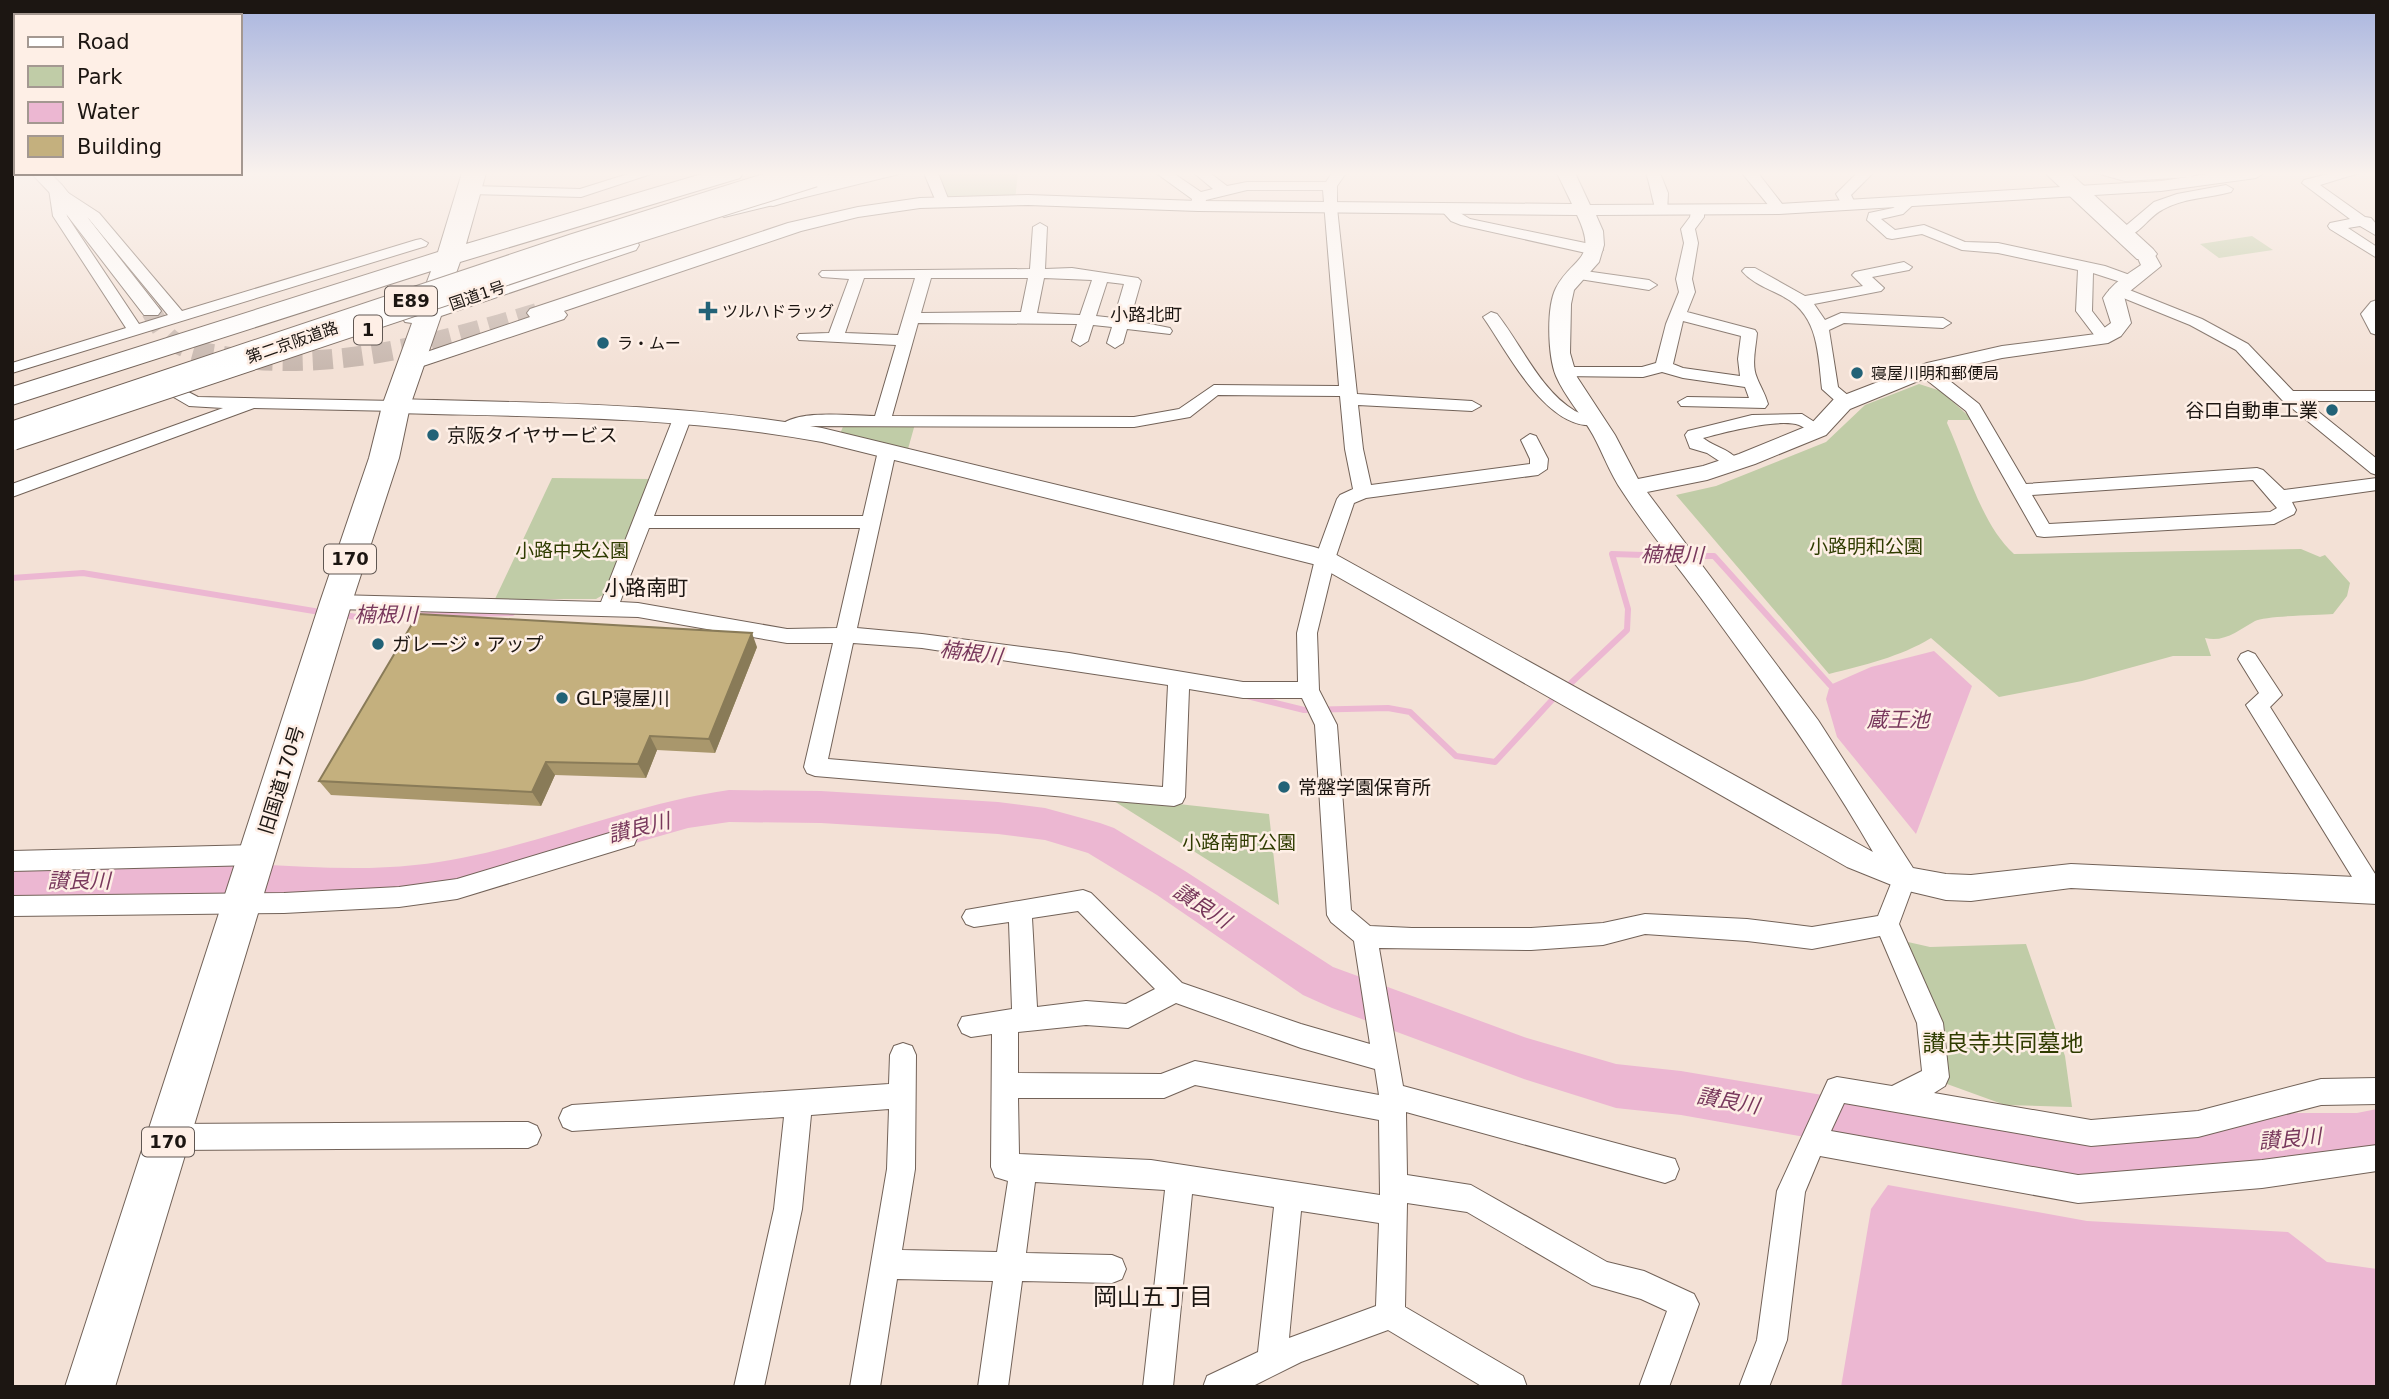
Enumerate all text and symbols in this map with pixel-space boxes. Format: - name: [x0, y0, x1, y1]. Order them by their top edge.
- legend: [14, 14, 242, 175]
- text: Road: [77, 30, 130, 54]
- text: Park: [77, 65, 123, 89]
- text: Water: [77, 100, 139, 124]
- text: Building: [77, 135, 162, 159]
- street label: 国道1号: [447, 277, 508, 314]
- road number: E89: [385, 286, 437, 316]
- place label: ツルハドラッグ: [722, 302, 834, 321]
- marker: ツルハドラッグ: [700, 303, 716, 319]
- district label: 小路北町: [1110, 304, 1182, 325]
- road number: 1: [354, 316, 382, 344]
- street label: 第二京阪道路: [244, 318, 341, 367]
- place label: ラ・ムー: [617, 334, 681, 353]
- marker: ラ・ムー: [595, 335, 611, 351]
- place label: 寝屋川明和郵便局: [1871, 364, 1999, 383]
- marker: 寝屋川明和郵便局: [1849, 365, 1865, 381]
- place label: 谷口自動車工業: [2185, 399, 2318, 421]
- marker: 谷口自動車工業: [2324, 402, 2340, 418]
- place label: 京阪タイヤサービス: [447, 424, 617, 446]
- marker: 京阪タイヤサービス: [425, 427, 441, 443]
- park label: 小路明和公園: [1809, 535, 1923, 557]
- park label: 小路中央公園: [515, 539, 629, 561]
- water label: 楠根川: [1640, 542, 1706, 568]
- road number: 170: [324, 544, 376, 574]
- district label: 小路南町: [604, 576, 688, 600]
- water label: 楠根川: [355, 603, 419, 627]
- place label: ガレージ・アップ: [392, 633, 544, 655]
- marker: ガレージ・アップ: [370, 636, 386, 652]
- water label: 楠根川: [938, 637, 1006, 669]
- place label: GLP寝屋川: [576, 687, 670, 709]
- marker: GLP寝屋川: [554, 690, 570, 706]
- water label: 蔵王池: [1867, 708, 1931, 732]
- street label: 旧国道170号: [254, 723, 308, 837]
- place label: 常盤学園保育所: [1298, 776, 1431, 798]
- marker: 常盤学園保育所: [1276, 779, 1292, 795]
- water label: 讃良川: [606, 808, 674, 847]
- park label: 小路南町公園: [1182, 831, 1296, 853]
- water label: 讃良川: [48, 869, 112, 893]
- water label: 讃良川: [1169, 879, 1237, 934]
- park label: 讃良寺共同墓地: [1923, 1030, 2084, 1056]
- water label: 讃良川: [1695, 1084, 1763, 1119]
- water label: 讃良川: [2258, 1124, 2324, 1154]
- road number: 170: [142, 1128, 194, 1156]
- district label: 岡山五丁目: [1093, 1283, 1213, 1311]

